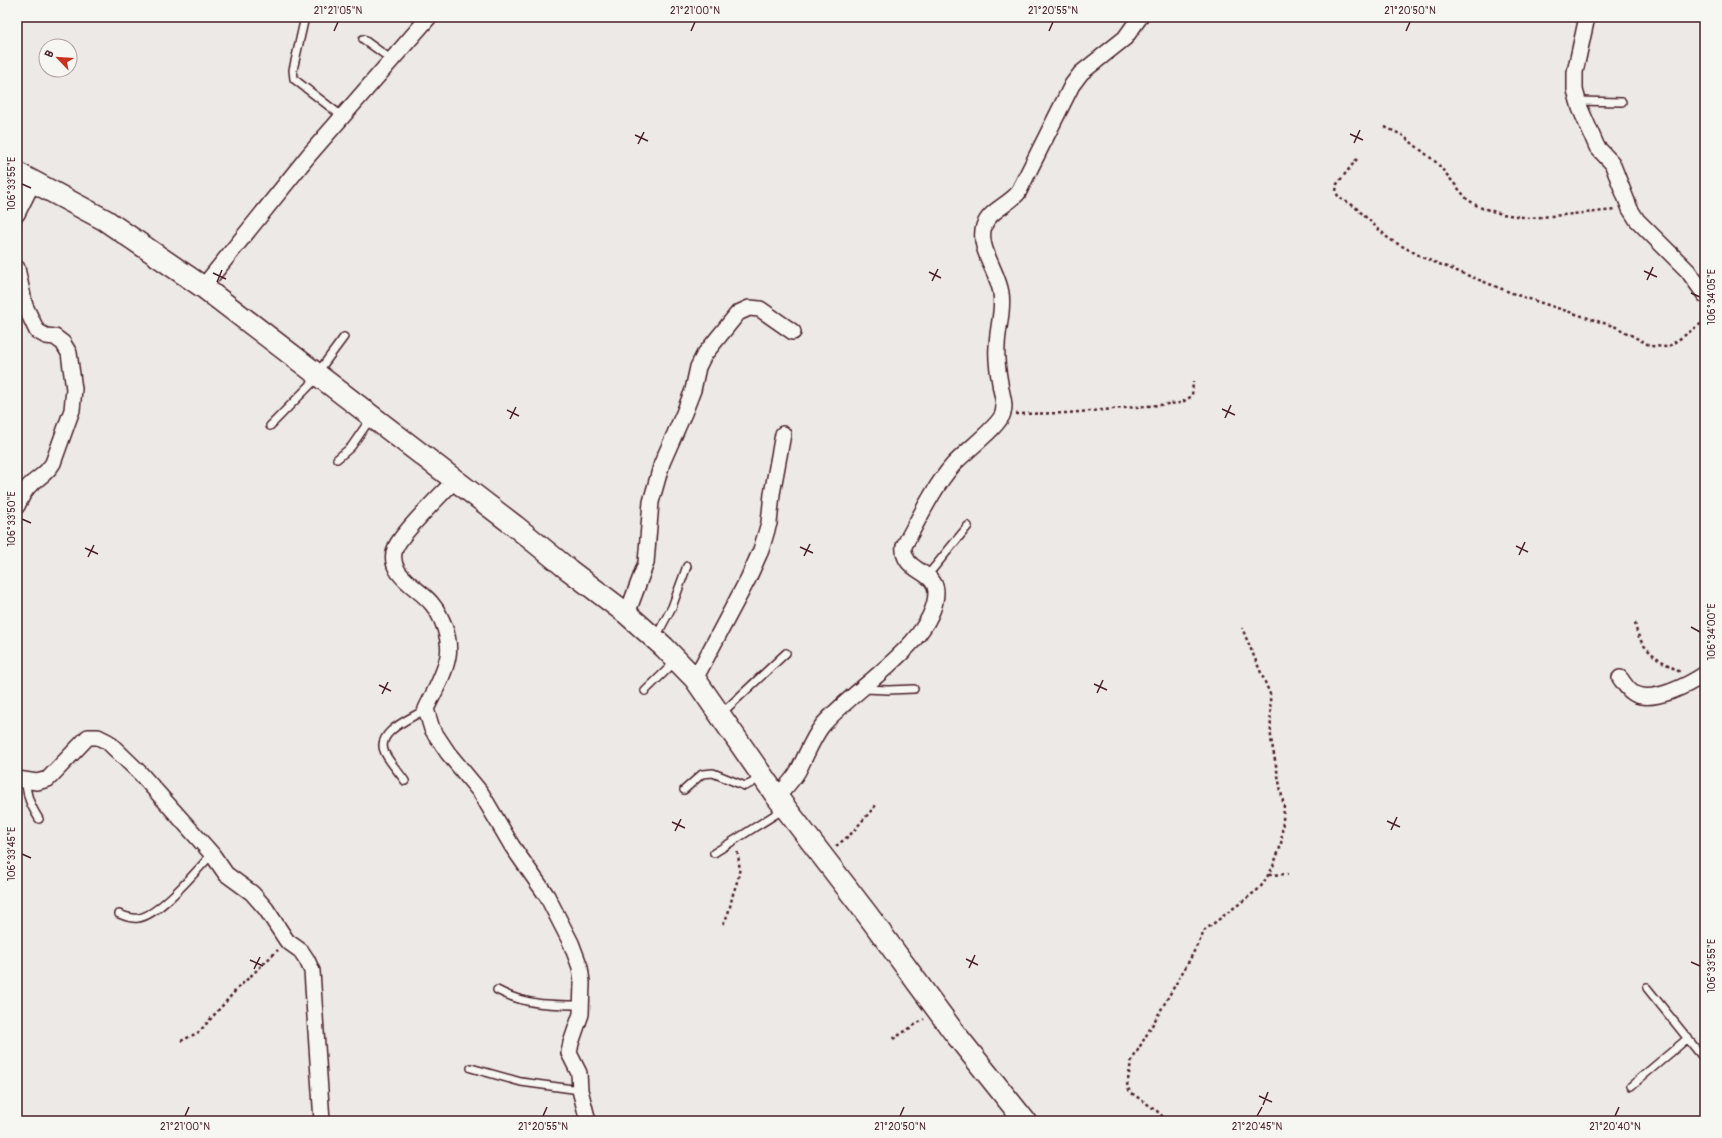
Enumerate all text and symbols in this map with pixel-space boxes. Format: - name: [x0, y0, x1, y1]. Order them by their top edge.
- text: 21°21'05"N: [314, 5, 362, 17]
- text: 21°21'00"N: [670, 5, 720, 17]
- text: 21°20'55"N: [1028, 5, 1078, 17]
- text: 21°20'50"N: [1384, 5, 1436, 17]
- north arrow: [38, 38, 78, 78]
- text: B: [42, 48, 57, 60]
- text: 106°33'55"E: [6, 157, 18, 211]
- text: 106°34'05"E: [1706, 269, 1718, 325]
- text: 106°33'50"E: [6, 491, 18, 547]
- text: 106°34'00"E: [1706, 603, 1718, 661]
- text: 106°33'45"E: [6, 827, 18, 881]
- text: 106°33'55"E: [1706, 939, 1718, 993]
- text: 21°21'00"N: [160, 1121, 210, 1133]
- text: 21°20'55"N: [518, 1121, 568, 1133]
- text: 21°20'50"N: [874, 1121, 926, 1133]
- text: 21°20'45"N: [1232, 1121, 1282, 1133]
- text: 21°20'40"N: [1589, 1121, 1641, 1133]

